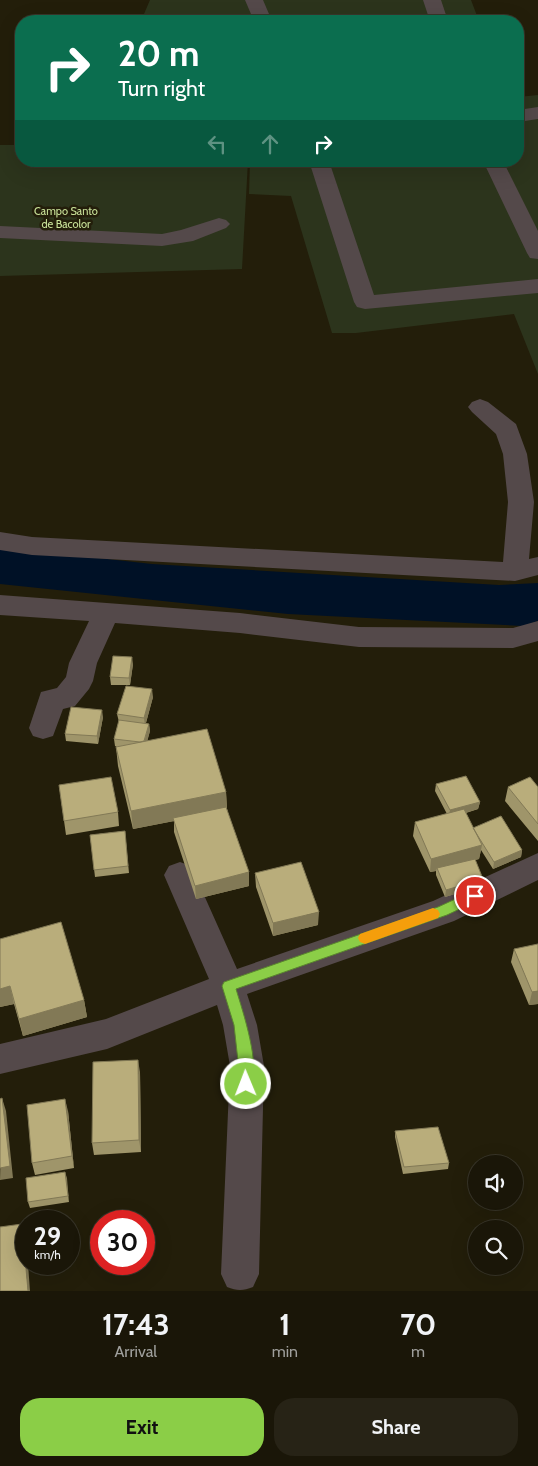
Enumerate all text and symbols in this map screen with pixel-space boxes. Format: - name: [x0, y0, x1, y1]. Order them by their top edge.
- text: 20 m: [118, 32, 200, 75]
- icon: right: [35, 35, 100, 100]
- text: Turn right: [118, 75, 205, 102]
- icon: left: [203, 130, 231, 158]
- icon: ahead: [256, 130, 284, 158]
- icon: right: [309, 130, 337, 158]
- park label: Campo Santo de Bacolor: [34, 204, 98, 231]
- pin: [454, 875, 496, 917]
- icon: arrive: [461, 882, 489, 910]
- position arrow: [219, 1057, 271, 1109]
- map controls: [468, 1155, 523, 1275]
- button: sound: [468, 1155, 523, 1210]
- speed limit sign: 30: [90, 1210, 155, 1275]
- button: search: [468, 1220, 523, 1275]
- text: 29: [34, 1221, 61, 1251]
- text: km/h: [34, 1247, 61, 1262]
- text: 17:43: [102, 1306, 170, 1343]
- text: 1: [279, 1306, 290, 1343]
- text: 70: [400, 1306, 436, 1343]
- text: Arrival: [115, 1342, 157, 1361]
- text: min: [272, 1342, 298, 1361]
- text: m: [411, 1342, 425, 1361]
- button: Exit: [20, 1398, 264, 1456]
- button: Share: [274, 1398, 518, 1456]

